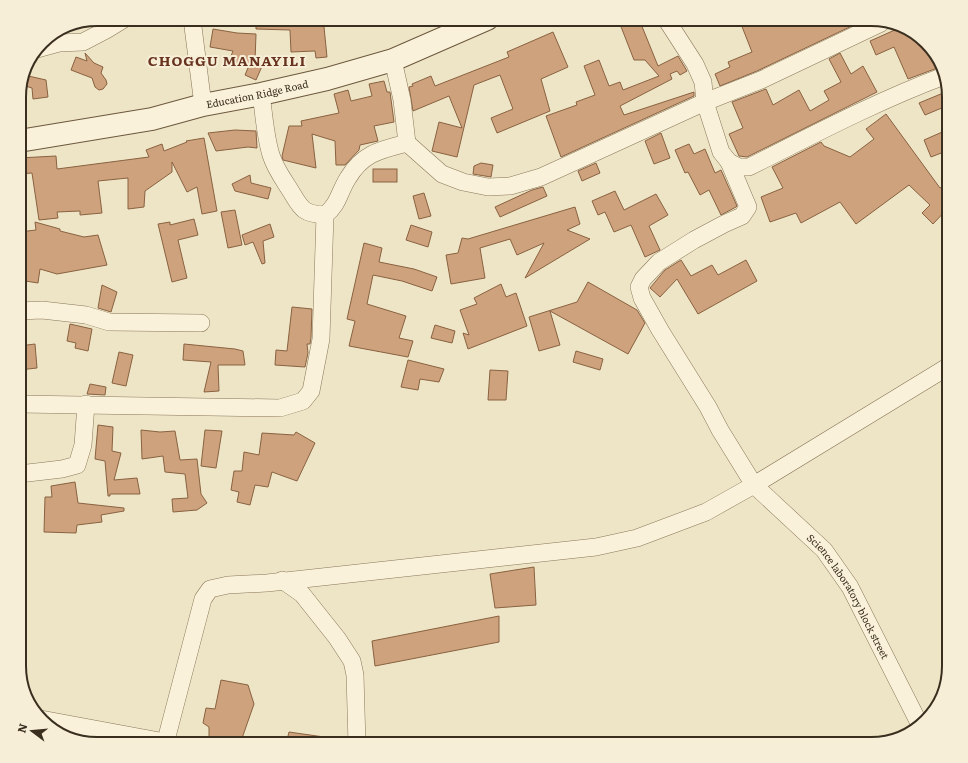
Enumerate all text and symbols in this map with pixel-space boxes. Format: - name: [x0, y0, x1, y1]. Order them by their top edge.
- district label: CHOGGU MANAYILI: [148, 50, 306, 70]
- street label: Education Ridge Road: [205, 75, 310, 111]
- street label: Science laboratory block street: [804, 530, 893, 661]
- north arrow: [12, 711, 52, 751]
- text: N: [12, 721, 30, 735]

